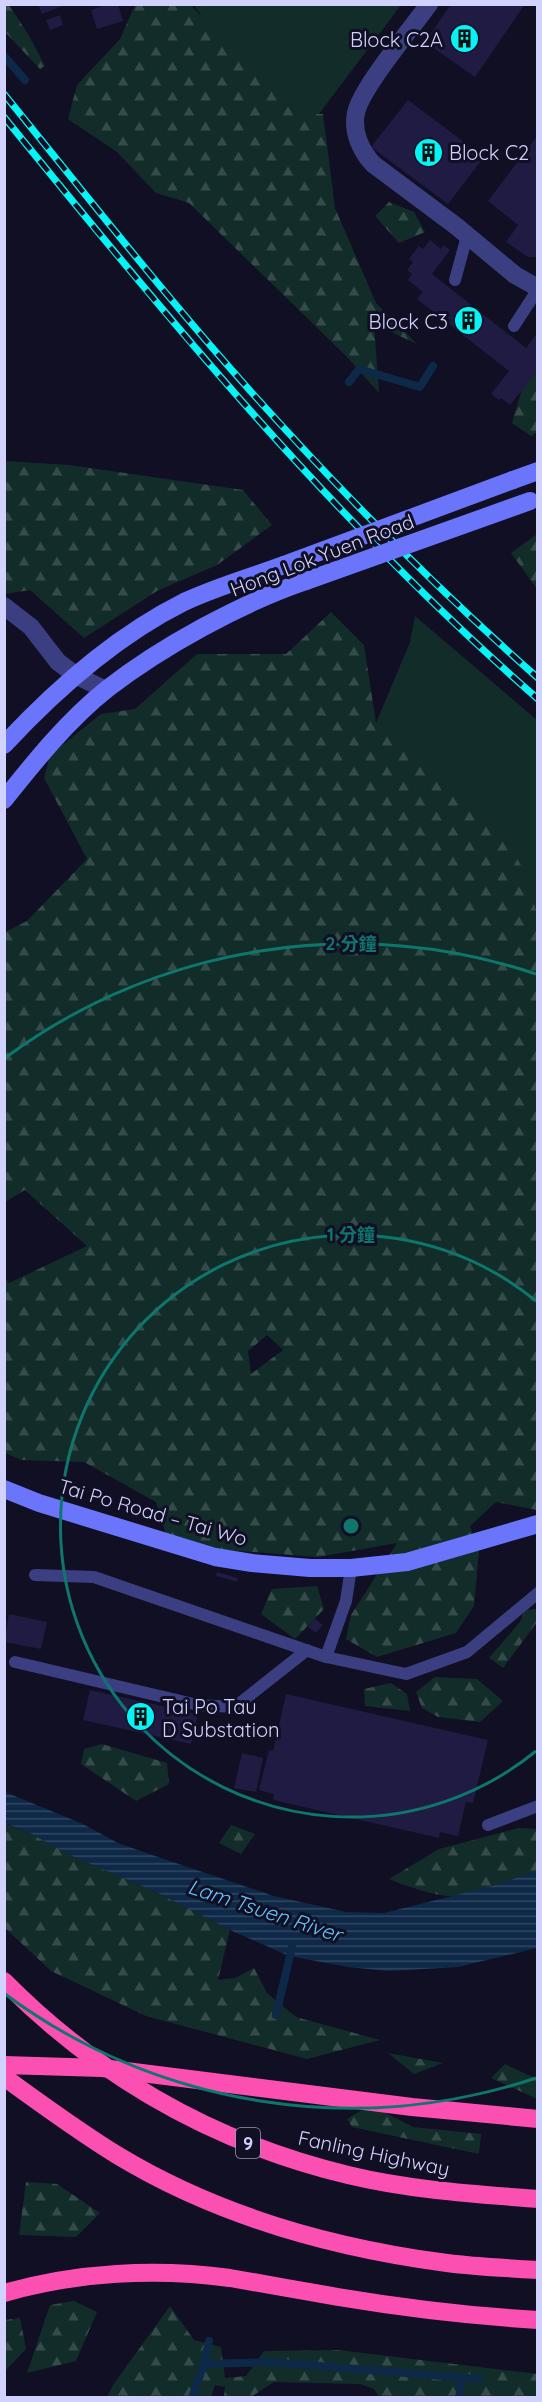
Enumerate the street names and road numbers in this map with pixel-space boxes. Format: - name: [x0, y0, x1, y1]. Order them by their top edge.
- street label: Hong Lok Yuen Road: [227, 508, 417, 602]
- street label: Tai Po Road – Tai Wo: [56, 1473, 250, 1551]
- street label: Fanling Highway: [296, 2125, 452, 2181]
- road number: 9: [236, 2128, 260, 2158]

